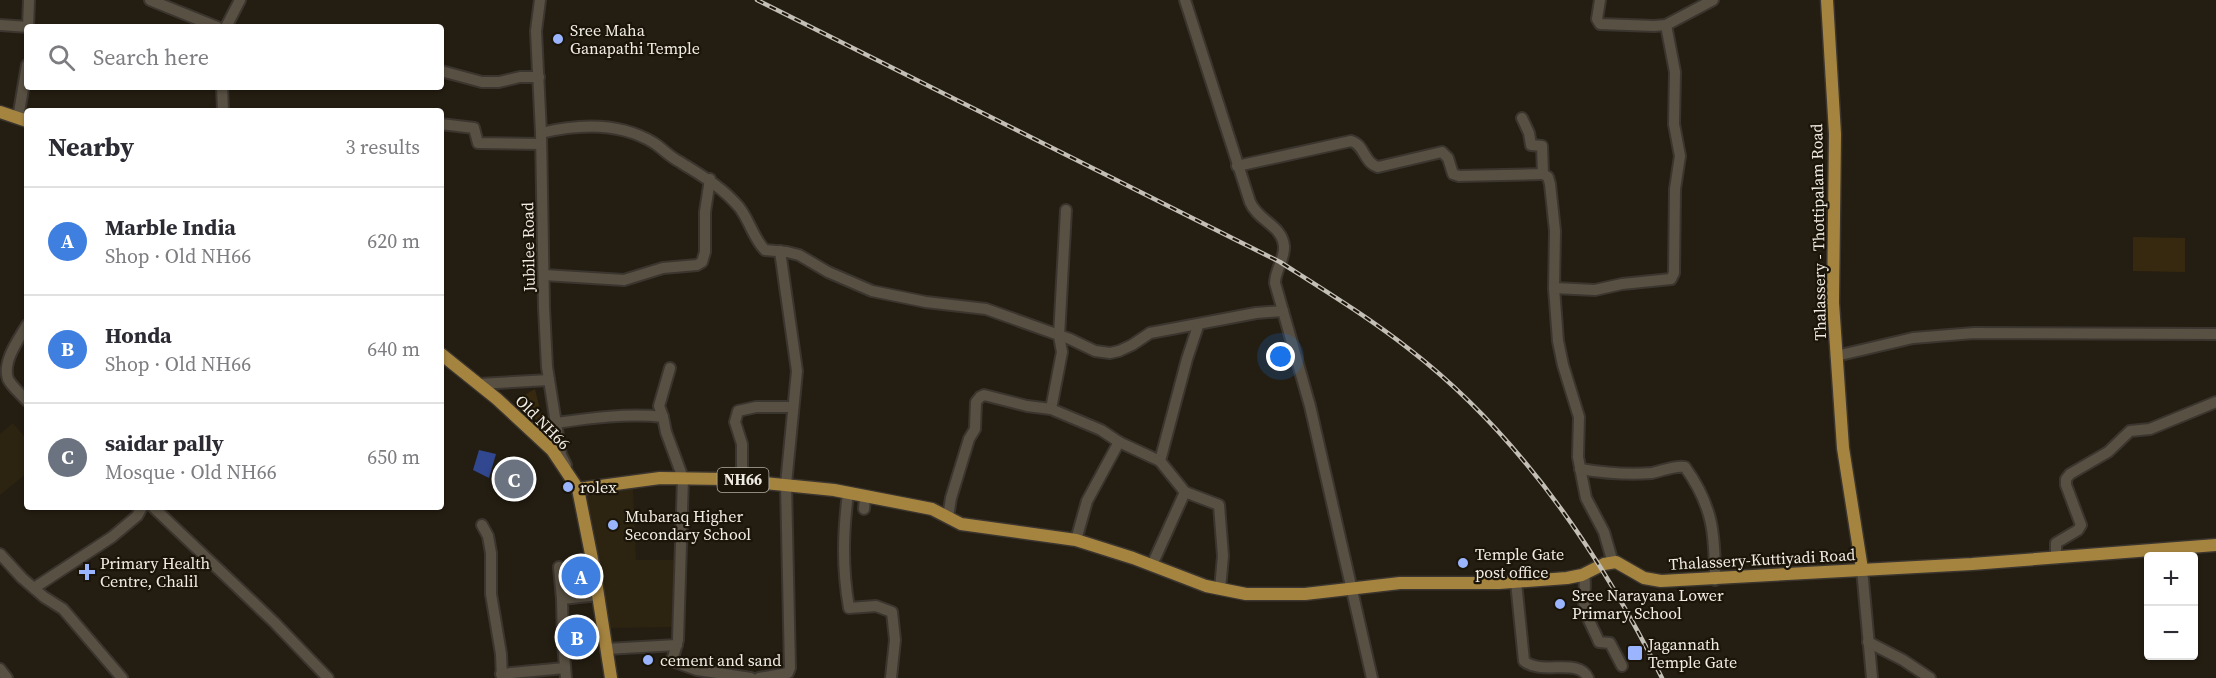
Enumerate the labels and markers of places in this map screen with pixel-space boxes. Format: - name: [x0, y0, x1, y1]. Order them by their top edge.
- place label: Sree Maha Ganapathi Temple: [570, 19, 700, 59]
- marker: Sree Maha Ganapathi Temple: [551, 32, 565, 46]
- pin: C: [494, 456, 534, 502]
- place label: rolex: [580, 476, 617, 498]
- marker: rolex: [561, 480, 575, 494]
- place label: Mubaraq Higher Secondary School: [625, 505, 751, 545]
- marker: Mubaraq Higher Secondary School: [606, 518, 620, 532]
- place label: Temple Gate post office: [1475, 543, 1564, 583]
- place label: Primary Health Centre, Chalil: [100, 552, 211, 592]
- pin: A: [562, 554, 600, 598]
- marker: Temple Gate post office: [1456, 556, 1470, 570]
- marker: Primary Health Centre, Chalil: [78, 563, 96, 581]
- place label: Sree Narayana Lower Primary School: [1572, 584, 1724, 624]
- marker: Sree Narayana Lower Primary School: [1553, 597, 1567, 611]
- pin: B: [558, 614, 596, 660]
- place label: Jagannath Temple Gate: [1647, 633, 1737, 673]
- marker: Jagannath Temple Gate: [1626, 644, 1644, 662]
- place label: cement and sand: [660, 649, 781, 671]
- marker: cement and sand: [641, 653, 655, 667]

